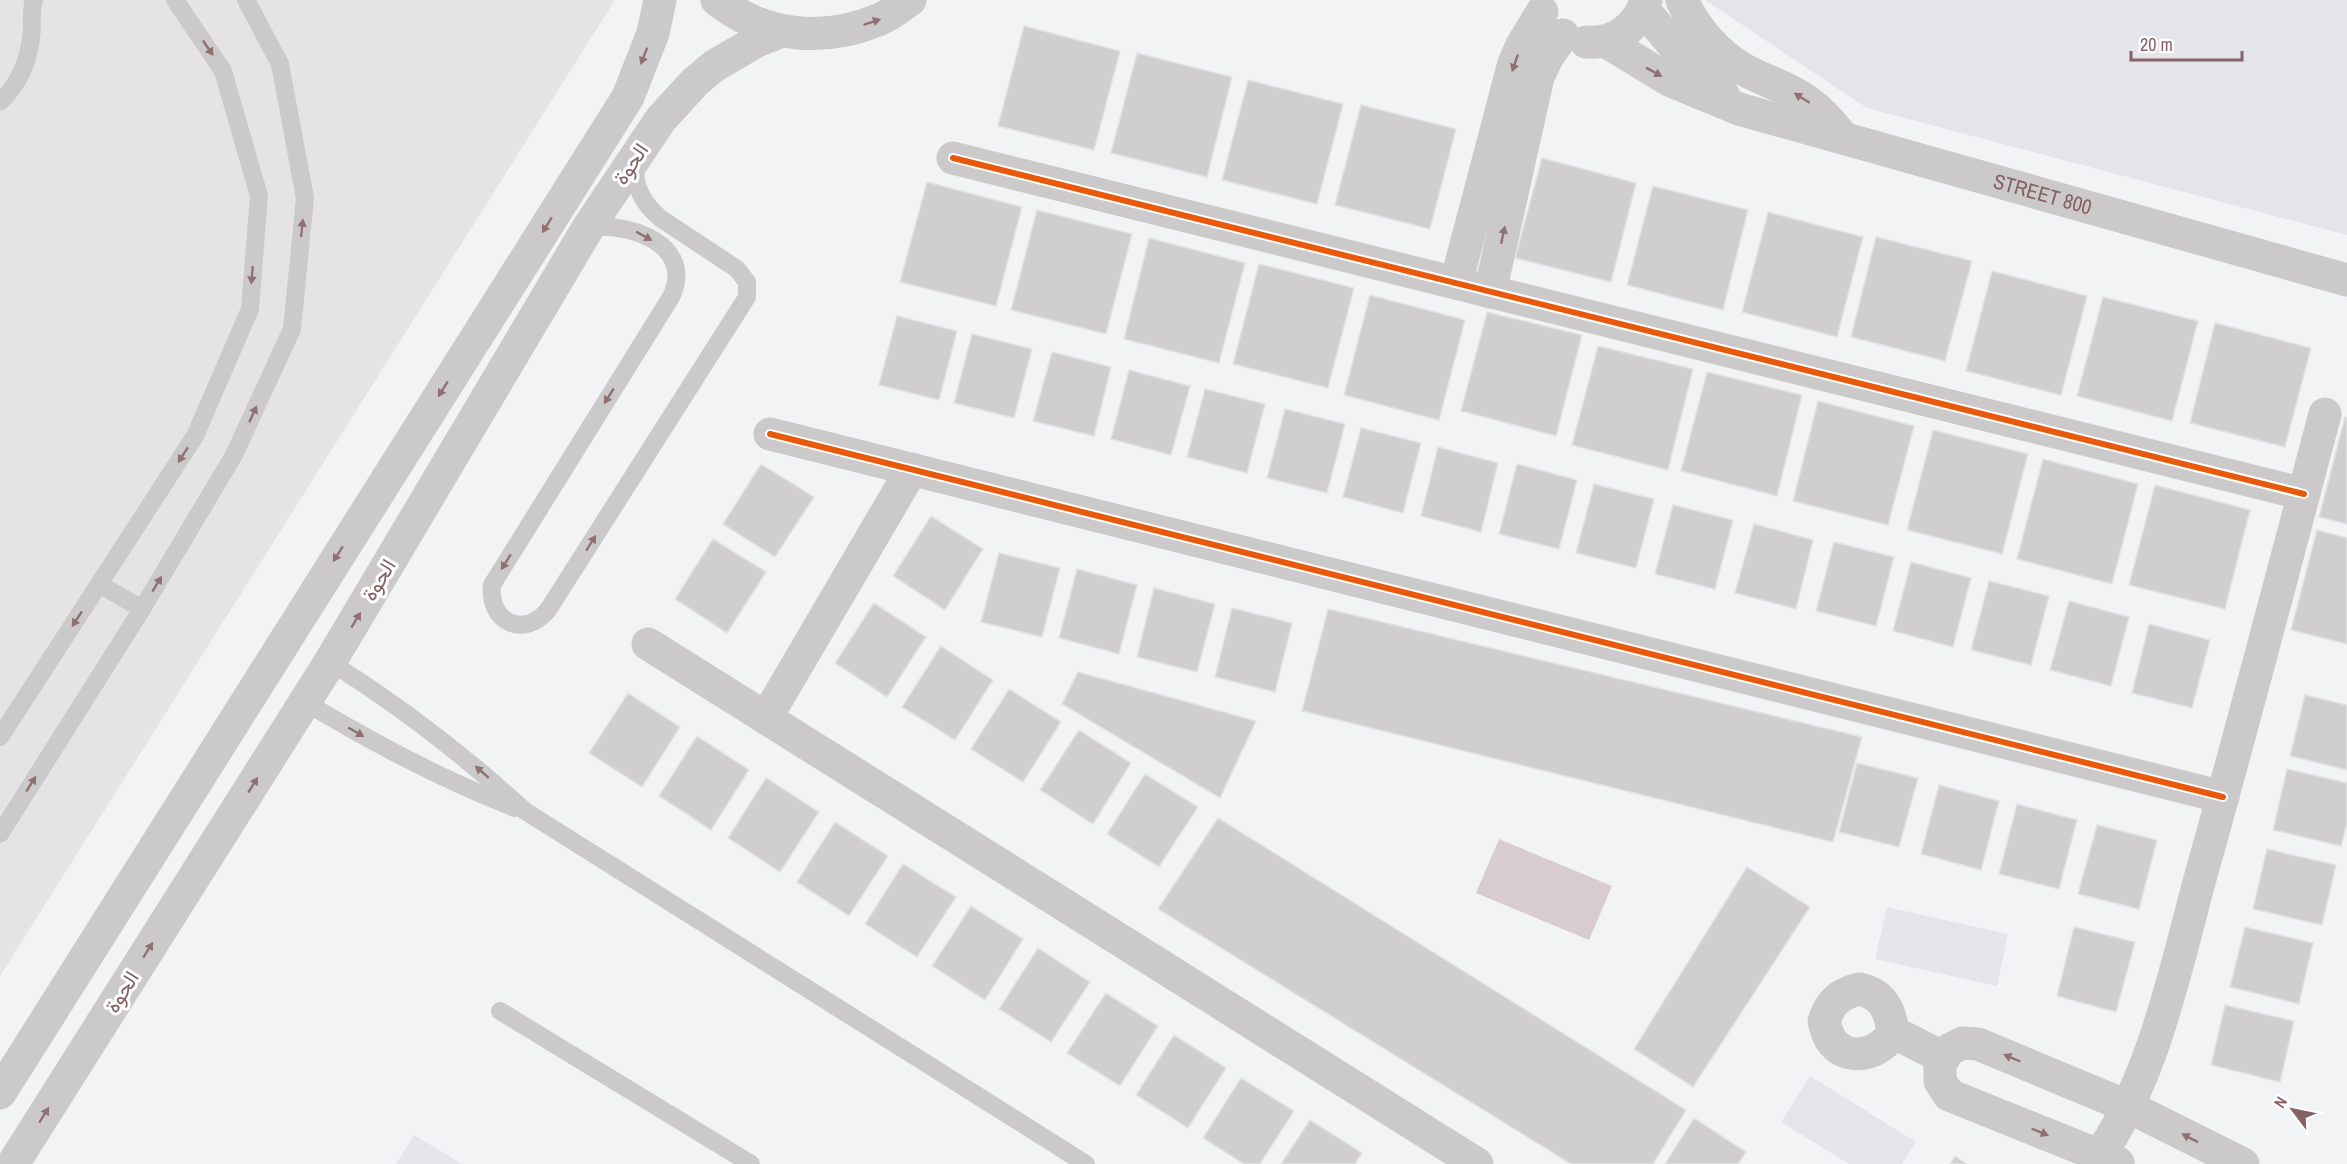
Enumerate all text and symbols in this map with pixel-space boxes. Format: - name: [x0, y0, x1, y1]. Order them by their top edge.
- one-way arrow: [863, 16, 881, 26]
- scale bar: [2131, 24, 2242, 62]
- text: 20 m: [2140, 32, 2173, 57]
- one-way arrow: [202, 40, 213, 57]
- one-way arrow: [638, 47, 648, 65]
- one-way arrow: [1509, 55, 1519, 73]
- one-way arrow: [1646, 67, 1663, 77]
- one-way arrow: [1794, 92, 1810, 103]
- street label: الحوة: [606, 137, 655, 190]
- street label: STREET 800: [1990, 166, 2095, 222]
- one-way arrow: [541, 216, 552, 233]
- one-way arrow: [297, 218, 307, 237]
- one-way arrow: [1498, 225, 1508, 244]
- one-way arrow: [636, 231, 653, 241]
- one-way arrow: [248, 266, 257, 285]
- one-way arrow: [437, 381, 448, 397]
- one-way arrow: [604, 388, 615, 405]
- one-way arrow: [248, 405, 257, 422]
- one-way arrow: [177, 447, 188, 463]
- one-way arrow: [585, 535, 596, 551]
- one-way arrow: [333, 546, 344, 562]
- street label: الحوة: [355, 553, 402, 606]
- one-way arrow: [500, 554, 511, 570]
- one-way arrow: [152, 575, 162, 592]
- one-way arrow: [71, 611, 82, 627]
- one-way arrow: [350, 612, 361, 628]
- one-way arrow: [348, 727, 365, 737]
- one-way arrow: [475, 766, 490, 779]
- one-way arrow: [26, 776, 37, 793]
- one-way arrow: [247, 777, 258, 793]
- one-way arrow: [143, 942, 154, 958]
- street label: الحوة: [98, 965, 146, 1018]
- one-way arrow: [2003, 1053, 2021, 1063]
- north arrow: [2263, 1080, 2323, 1140]
- text: N: [2268, 1092, 2292, 1112]
- one-way arrow: [38, 1106, 49, 1123]
- one-way arrow: [2032, 1127, 2050, 1137]
- one-way arrow: [2182, 1133, 2199, 1142]

